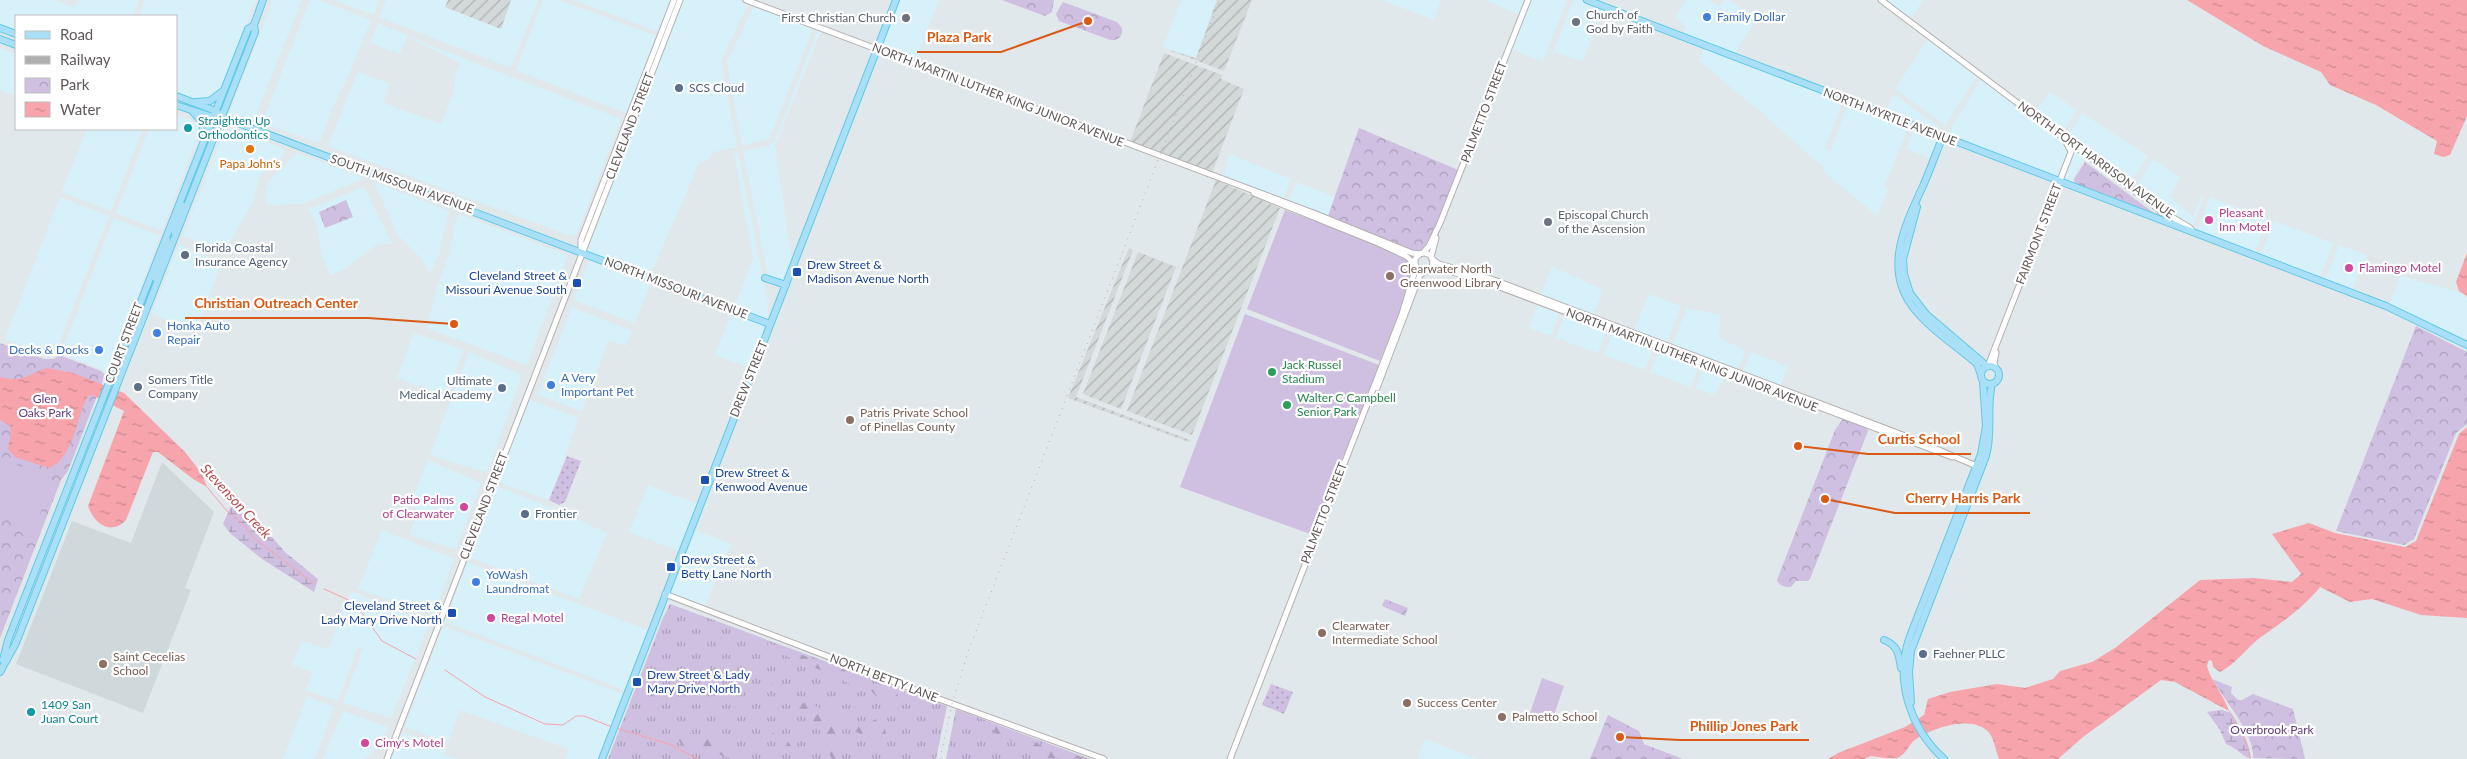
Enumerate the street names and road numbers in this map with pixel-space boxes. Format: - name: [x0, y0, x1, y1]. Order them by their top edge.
- street label: NORTH MARTIN LUTHER KING JUNIOR AVENUE: [870, 39, 1126, 150]
- street label: PALMETTO STREET: [1457, 59, 1510, 165]
- street label: CLEVELAND STREET: [602, 70, 657, 182]
- street label: NORTH MYRTLE AVENUE: [1821, 84, 1959, 149]
- street label: NORTH FORT HARRISON AVENUE: [2015, 98, 2178, 221]
- street label: SOUTH MISSOURI AVENUE: [329, 151, 476, 216]
- street label: FAIRMONT STREET: [2012, 181, 2065, 286]
- street label: NORTH MISSOURI AVENUE: [602, 253, 750, 322]
- street label: COURT STREET: [101, 300, 146, 385]
- street label: NORTH MARTIN LUTHER KING JUNIOR AVENUE: [1564, 304, 1820, 415]
- street label: DREW STREET: [726, 338, 771, 419]
- street label: CLEVELAND STREET: [456, 450, 511, 562]
- street label: PALMETTO STREET: [1297, 460, 1350, 566]
- street label: NORTH BETTY LANE: [828, 650, 940, 705]

